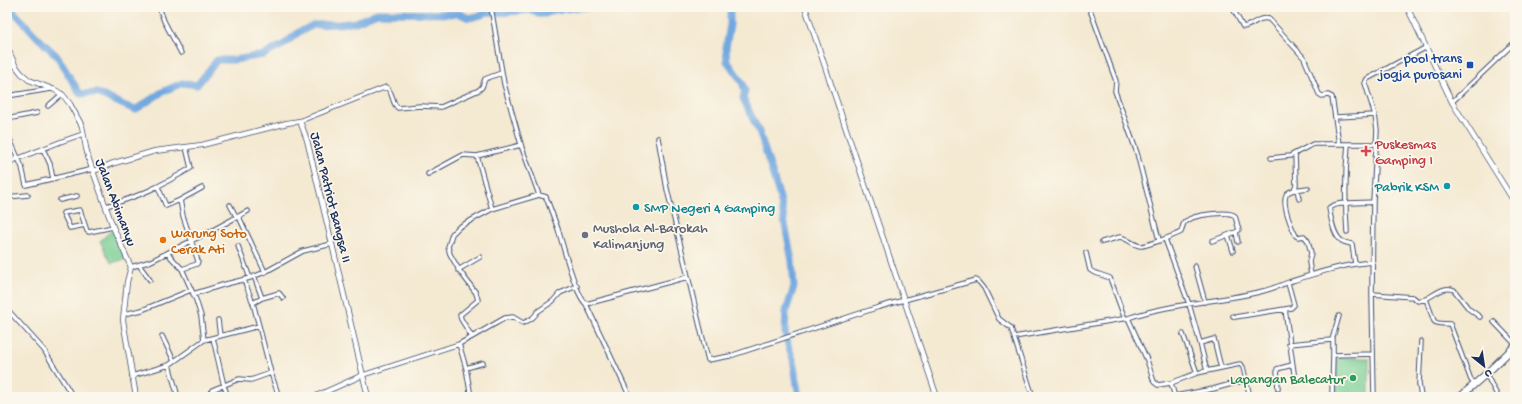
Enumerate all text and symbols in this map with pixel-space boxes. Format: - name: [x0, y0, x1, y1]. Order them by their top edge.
- place label: pool trans jogja purosani: [1377, 51, 1463, 84]
- marker: pool trans jogja purosani: [1465, 60, 1475, 70]
- street label: Jalan Patriot Bangsa II: [305, 131, 354, 265]
- place label: Puskesmas Gamping I: [1374, 137, 1437, 170]
- marker: Puskesmas Gamping I: [1360, 145, 1372, 157]
- street label: Jalan Abimanyu: [90, 157, 139, 250]
- place label: Pabrik KSM: [1374, 180, 1439, 197]
- marker: Pabrik KSM: [1442, 181, 1452, 191]
- place label: SMP Negeri 4 Gamping: [644, 201, 775, 218]
- marker: SMP Negeri 4 Gamping: [631, 202, 641, 212]
- place label: Mushola Al-Barokah Kalimanjung: [593, 221, 708, 254]
- place label: Warung Soto Cerak Ati: [171, 226, 247, 259]
- marker: Mushola Al-Barokah Kalimanjung: [580, 230, 590, 240]
- marker: Warung Soto Cerak Ati: [158, 235, 168, 245]
- north arrow: [1464, 346, 1504, 386]
- text: U: [1482, 366, 1494, 380]
- place label: Lapangan Balecatur: [1230, 372, 1346, 389]
- marker: Lapangan Balecatur: [1348, 373, 1358, 383]

